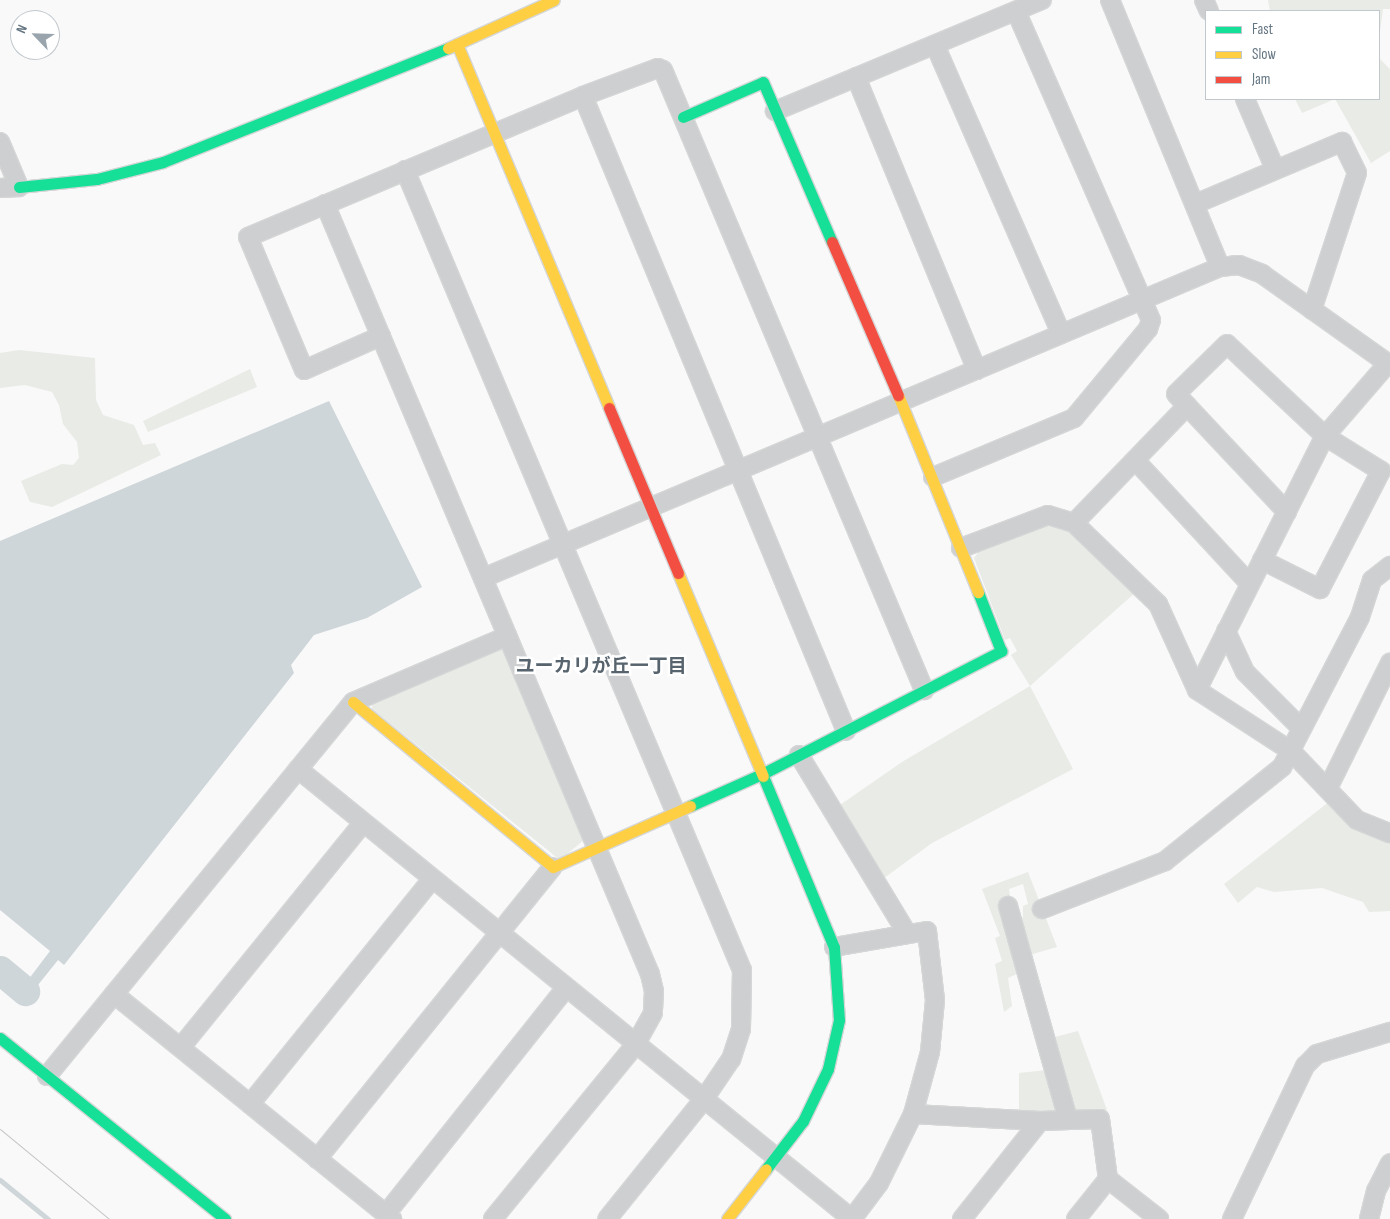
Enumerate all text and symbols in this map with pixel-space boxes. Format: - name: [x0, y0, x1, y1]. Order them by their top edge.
- north arrow: [10, 10, 60, 60]
- legend: [1205, 10, 1380, 100]
- text: Fast: [1252, 20, 1273, 39]
- text: N: [12, 22, 31, 36]
- text: Slow: [1252, 45, 1276, 64]
- text: Jam: [1252, 70, 1270, 89]
- district label: ユーカリが丘一丁目: [516, 656, 686, 678]

